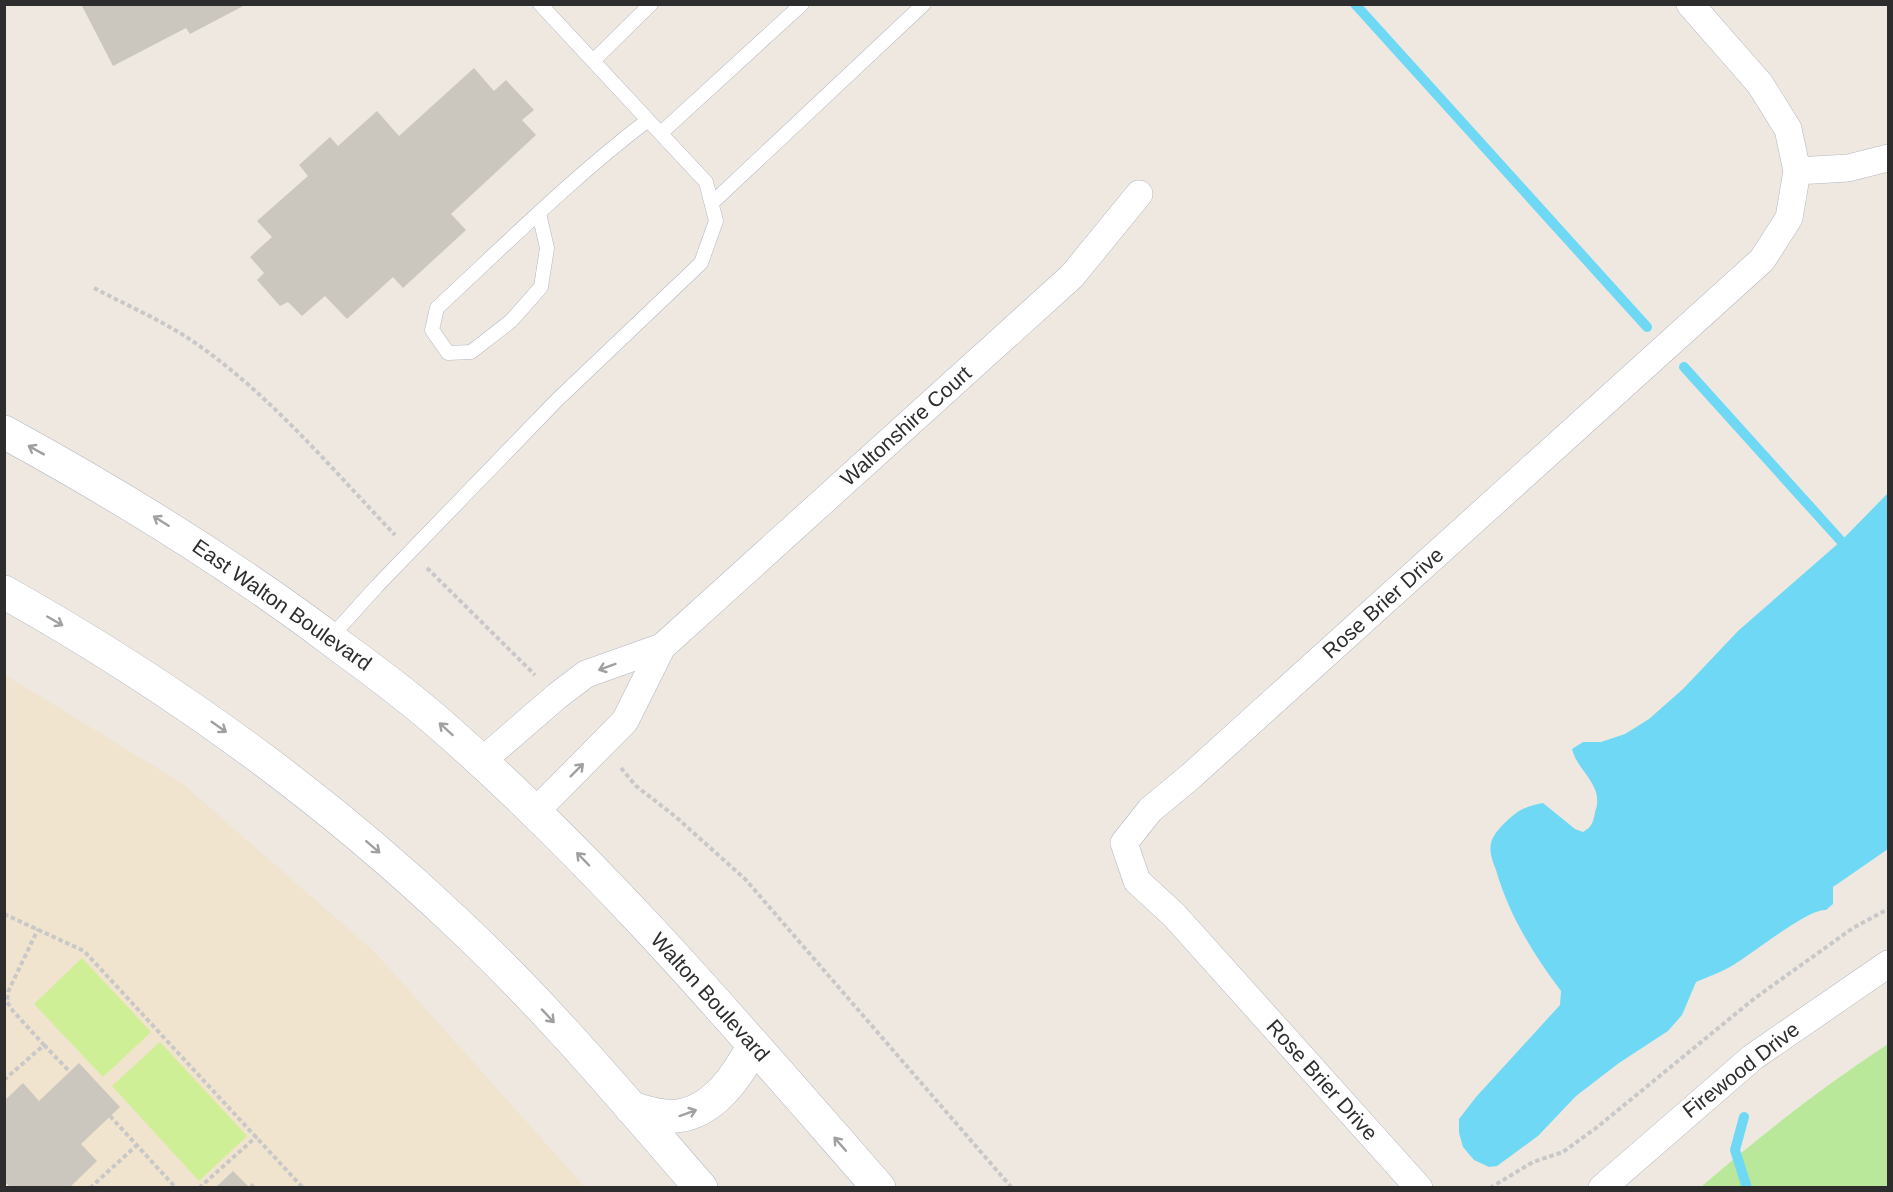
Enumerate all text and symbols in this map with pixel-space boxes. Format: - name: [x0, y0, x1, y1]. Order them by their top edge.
- street label: Waltonshire Court: [836, 361, 976, 490]
- one-way arrow: [28, 443, 45, 455]
- one-way arrow: [152, 515, 169, 528]
- street label: East Walton Boulevard: [189, 534, 376, 675]
- street label: Rose Brier Drive: [1318, 543, 1448, 663]
- one-way arrow: [46, 616, 64, 627]
- one-way arrow: [598, 662, 616, 673]
- one-way arrow: [210, 721, 227, 733]
- one-way arrow: [439, 722, 454, 736]
- one-way arrow: [570, 762, 584, 777]
- one-way arrow: [365, 840, 380, 854]
- one-way arrow: [575, 852, 590, 867]
- street label: Walton Boulevard: [647, 928, 774, 1066]
- one-way arrow: [541, 1008, 555, 1023]
- street label: Rose Brier Drive: [1262, 1015, 1382, 1145]
- street label: Firewood Drive: [1678, 1017, 1803, 1122]
- one-way arrow: [678, 1106, 697, 1117]
- one-way arrow: [833, 1136, 847, 1151]

